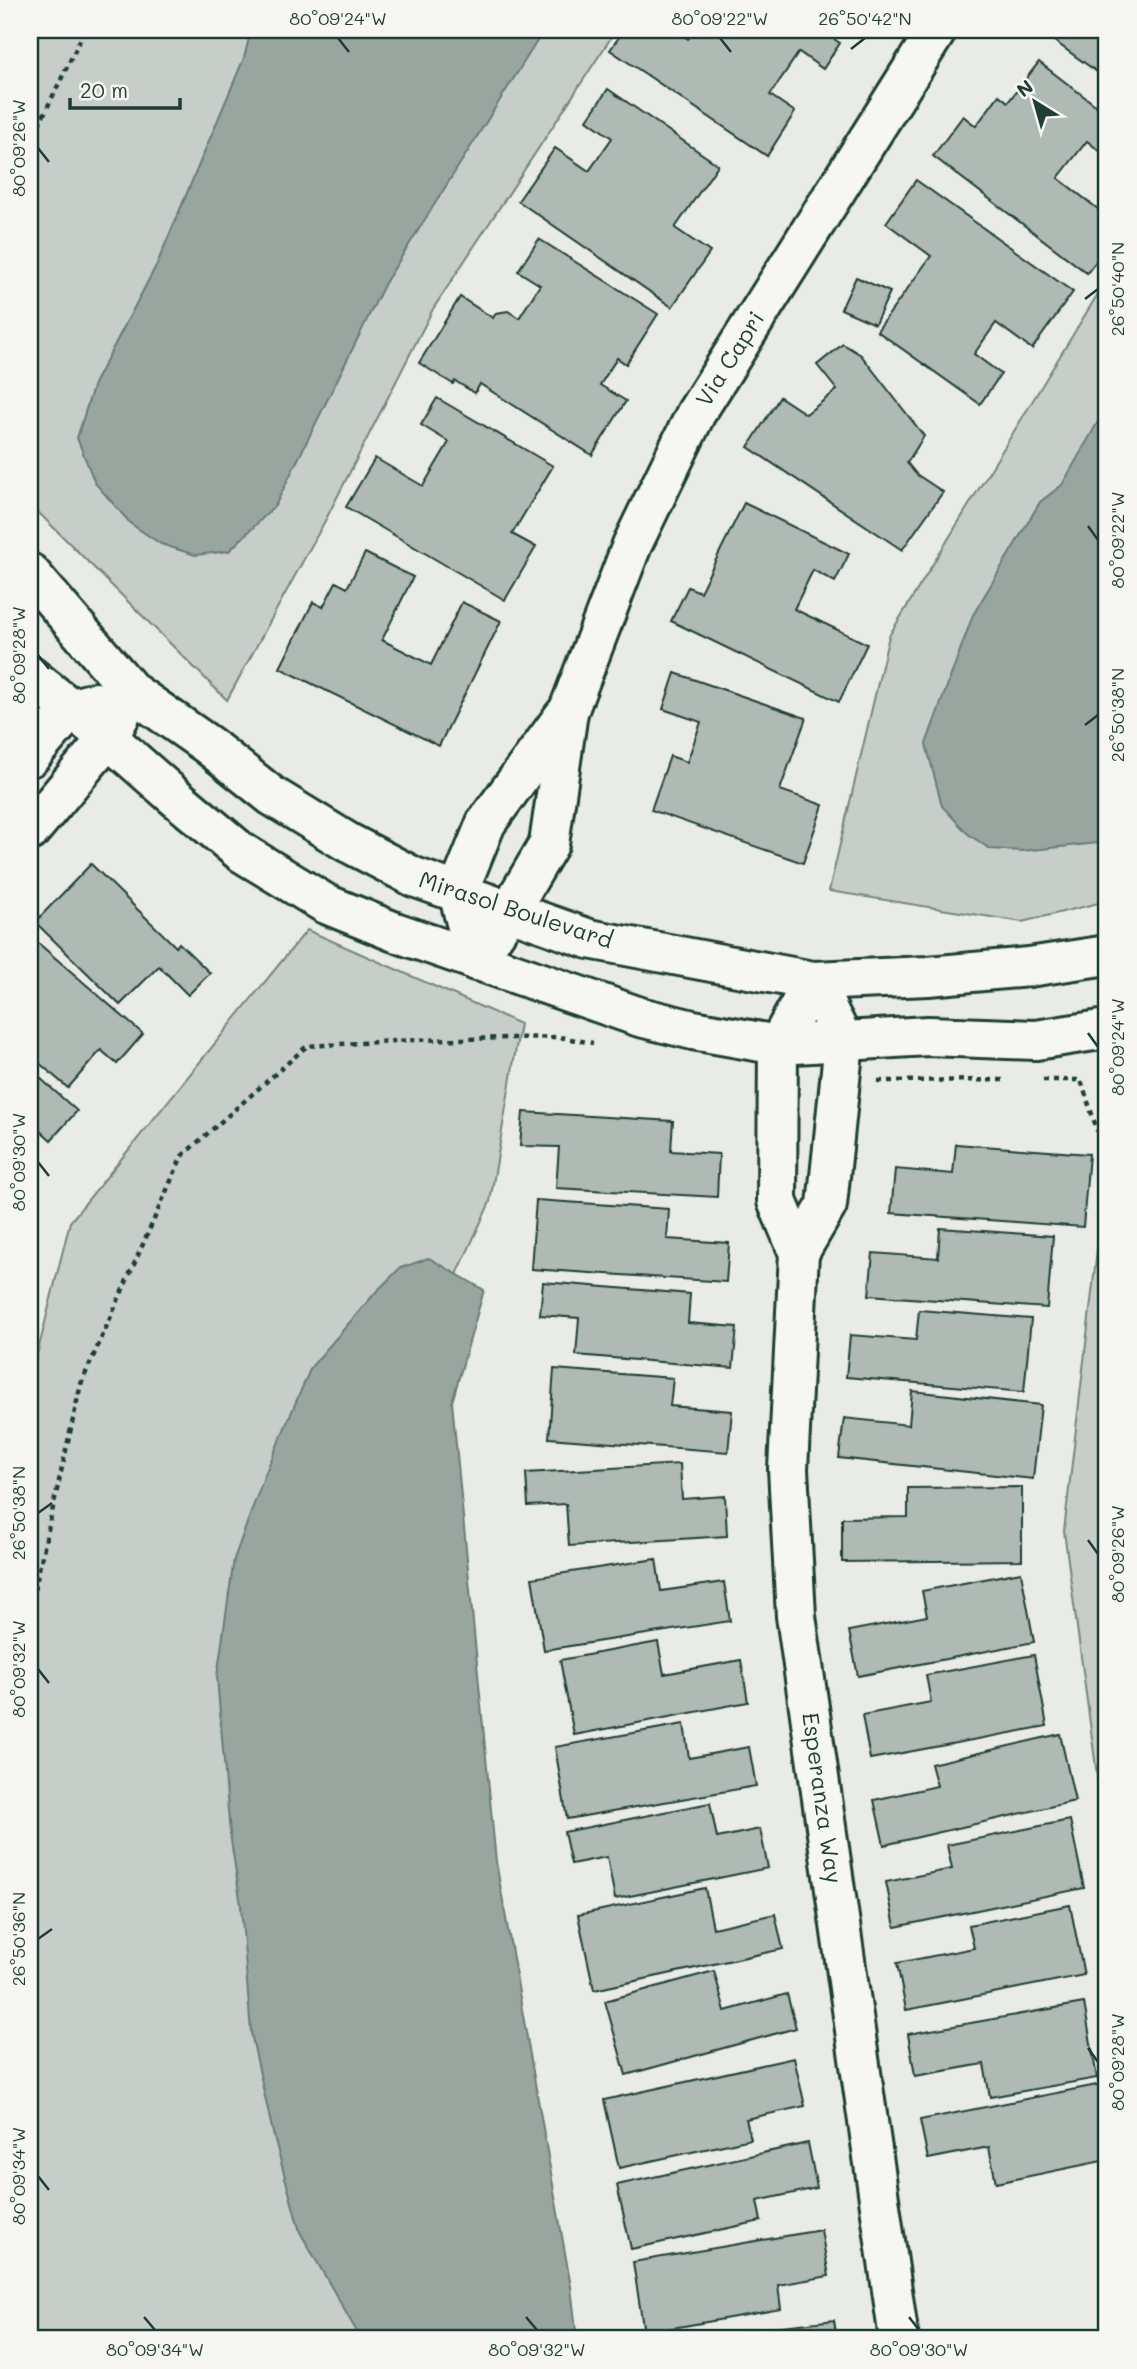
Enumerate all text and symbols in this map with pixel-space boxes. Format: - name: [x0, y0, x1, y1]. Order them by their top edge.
- text: 80°09'24"W: [289, 6, 387, 30]
- text: 80°09'22"W: [672, 6, 768, 30]
- text: 26°50'42"N: [818, 6, 912, 30]
- scale bar: [70, 66, 180, 110]
- north arrow: [1000, 66, 1070, 136]
- text: N: [1011, 74, 1038, 102]
- text: 20 m: [80, 76, 128, 103]
- text: 80°09'26"W: [6, 99, 30, 197]
- text: 26°50'40"N: [1105, 242, 1129, 336]
- street label: Via Capri: [688, 305, 770, 412]
- text: 80°09'22"W: [1105, 492, 1129, 588]
- text: 80°09'28"W: [6, 606, 30, 704]
- text: 26°50'38"N: [1105, 668, 1129, 762]
- street label: Mirasol Boulevard: [415, 864, 617, 955]
- text: 80°09'24"W: [1105, 998, 1129, 1096]
- text: 80°09'30"W: [6, 1113, 30, 1211]
- text: 26°50'38"N: [6, 1466, 30, 1560]
- text: 80°09'26"W: [1105, 1505, 1129, 1603]
- text: 80°09'32"W: [6, 1620, 30, 1718]
- street label: Esperanza Way: [796, 1710, 850, 1885]
- text: 26°50'36"N: [6, 1892, 30, 1986]
- text: 80°09'28"W: [1105, 2013, 1129, 2111]
- text: 80°09'34"W: [6, 2127, 30, 2225]
- text: 80°09'34"W: [106, 2337, 204, 2361]
- text: 80°09'32"W: [488, 2337, 586, 2361]
- text: 80°09'30"W: [870, 2337, 968, 2361]

